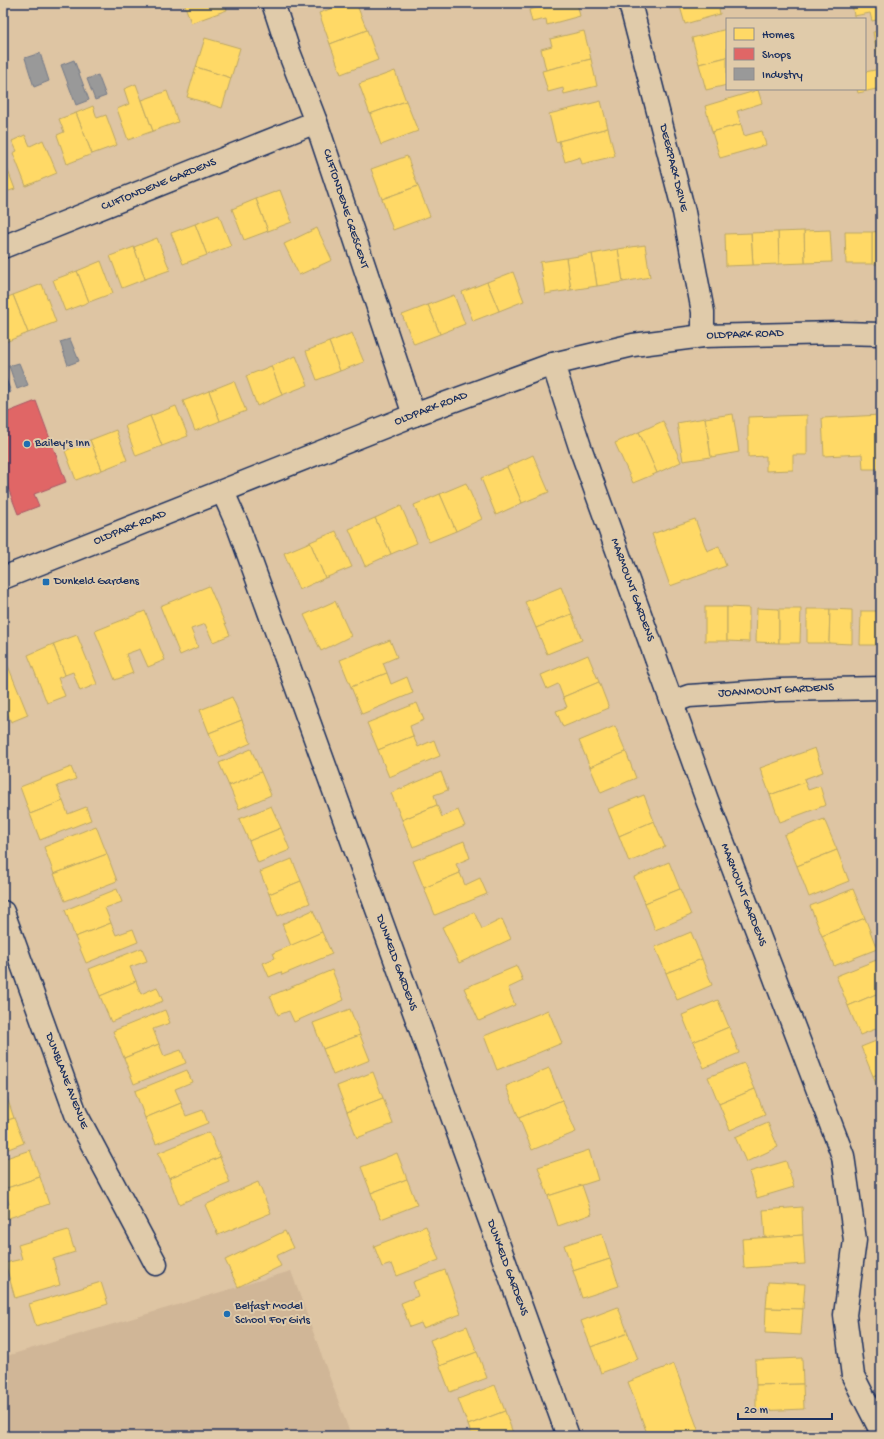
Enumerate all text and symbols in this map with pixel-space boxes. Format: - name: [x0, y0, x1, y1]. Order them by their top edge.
- legend: [726, 18, 866, 90]
- text: Homes: [762, 29, 795, 43]
- text: Shops: [762, 49, 791, 63]
- text: Industry: [762, 69, 803, 83]
- street label: DEERPARK DRIVE: [655, 122, 691, 214]
- street label: CLIFTONDENE CRESCENT: [319, 147, 371, 272]
- street label: CLIFTONDENE GARDENS: [99, 155, 219, 214]
- street label: OLDPARK ROAD: [706, 327, 784, 343]
- street label: OLDPARK ROAD: [392, 389, 470, 429]
- place label: Bailey's Inn: [34, 437, 90, 451]
- marker: Bailey's Inn: [22, 439, 32, 449]
- street label: OLDPARK ROAD: [92, 507, 169, 549]
- street label: MARMOUNT GARDENS: [607, 536, 657, 644]
- place label: Dunkeld Gardens: [53, 575, 140, 589]
- marker: Dunkeld Gardens: [41, 577, 51, 587]
- street label: JOANMOUNT GARDENS: [718, 681, 835, 701]
- street label: MARMOUNT GARDENS: [717, 842, 769, 949]
- street label: DUNKELD GARDENS: [372, 912, 420, 1013]
- street label: DUNBLANE AVENUE: [41, 1030, 91, 1132]
- street label: DUNKELD GARDENS: [483, 1217, 531, 1318]
- place label: Belfast Model School For Girls: [234, 1300, 311, 1328]
- marker: Belfast Model School For Girls: [222, 1309, 232, 1319]
- scale bar: [738, 1395, 832, 1421]
- text: 20 m: [744, 1404, 769, 1418]

